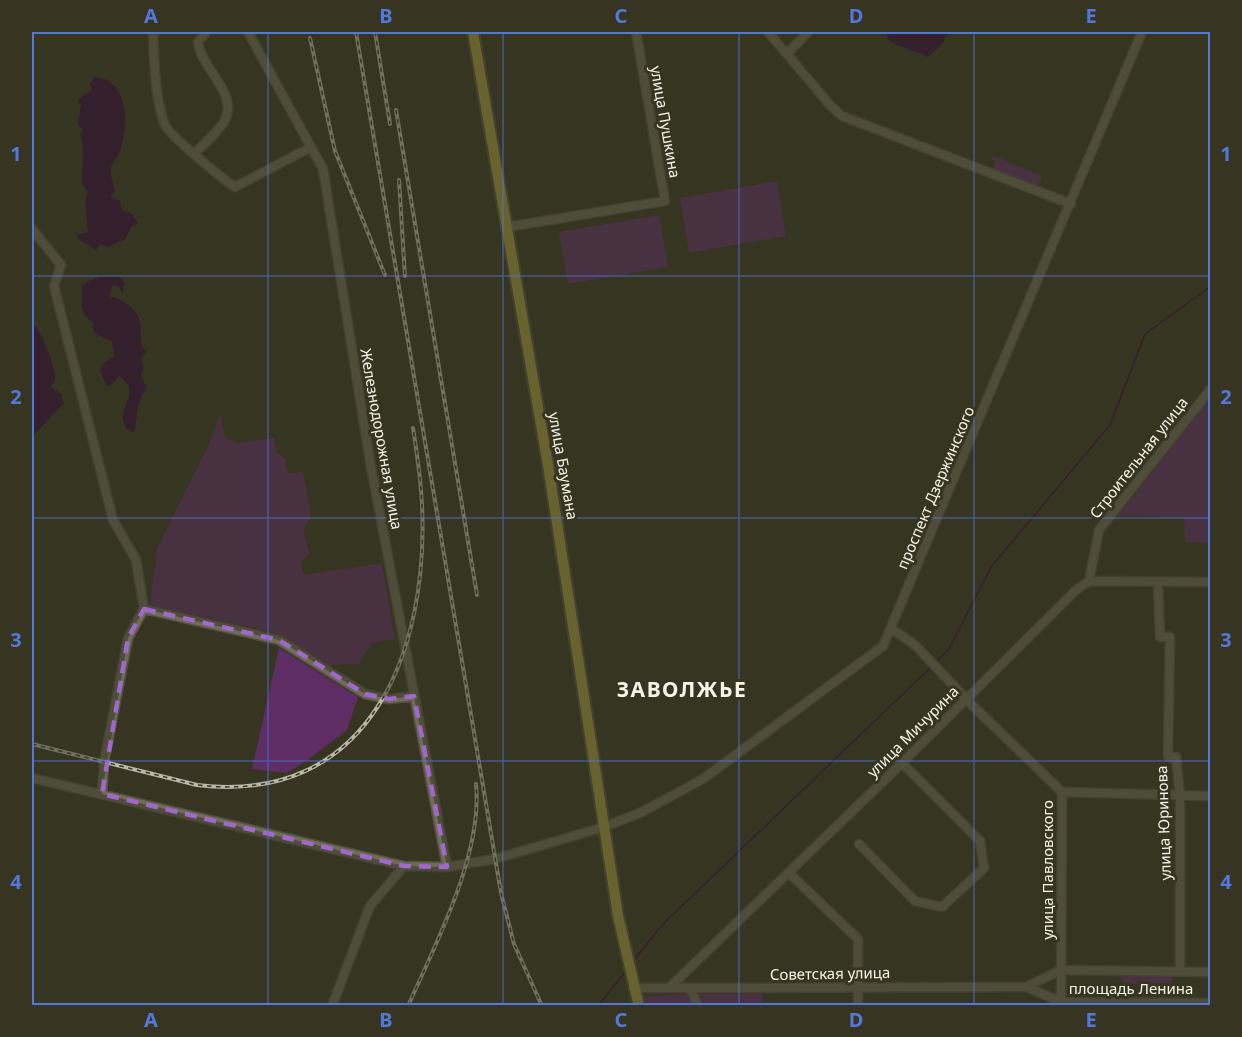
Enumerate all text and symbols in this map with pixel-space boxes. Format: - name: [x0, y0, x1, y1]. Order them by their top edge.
- text: A: [144, 2, 158, 29]
- text: B: [379, 2, 393, 29]
- text: C: [615, 2, 628, 29]
- text: D: [849, 2, 863, 29]
- text: E: [1085, 2, 1097, 29]
- street label: улица Пушкина: [646, 64, 686, 179]
- text: 1: [10, 140, 22, 167]
- text: 1: [1220, 140, 1232, 167]
- street label: Железнодорожная улица: [356, 347, 408, 531]
- text: 2: [10, 383, 22, 410]
- text: 2: [1220, 383, 1232, 410]
- street label: Строительная улица: [1085, 393, 1192, 522]
- street label: проспект Дзержинского: [892, 403, 979, 572]
- street label: улица Баумана: [545, 410, 583, 521]
- text: 3: [10, 626, 22, 653]
- text: 3: [1220, 626, 1232, 653]
- district label: ЗАВОЛЖЬЕ: [617, 675, 747, 703]
- street label: улица Мичурина: [862, 681, 962, 781]
- street label: улица Юринова: [1151, 765, 1175, 881]
- street label: улица Павловского: [1037, 800, 1057, 940]
- text: 4: [10, 868, 22, 895]
- text: 4: [1220, 868, 1232, 895]
- street label: Советская улица: [770, 962, 890, 984]
- street label: площадь Ленина: [1069, 978, 1193, 998]
- text: A: [144, 1006, 158, 1033]
- text: B: [379, 1006, 393, 1033]
- text: C: [615, 1006, 628, 1033]
- text: D: [849, 1006, 863, 1033]
- text: E: [1085, 1006, 1097, 1033]

